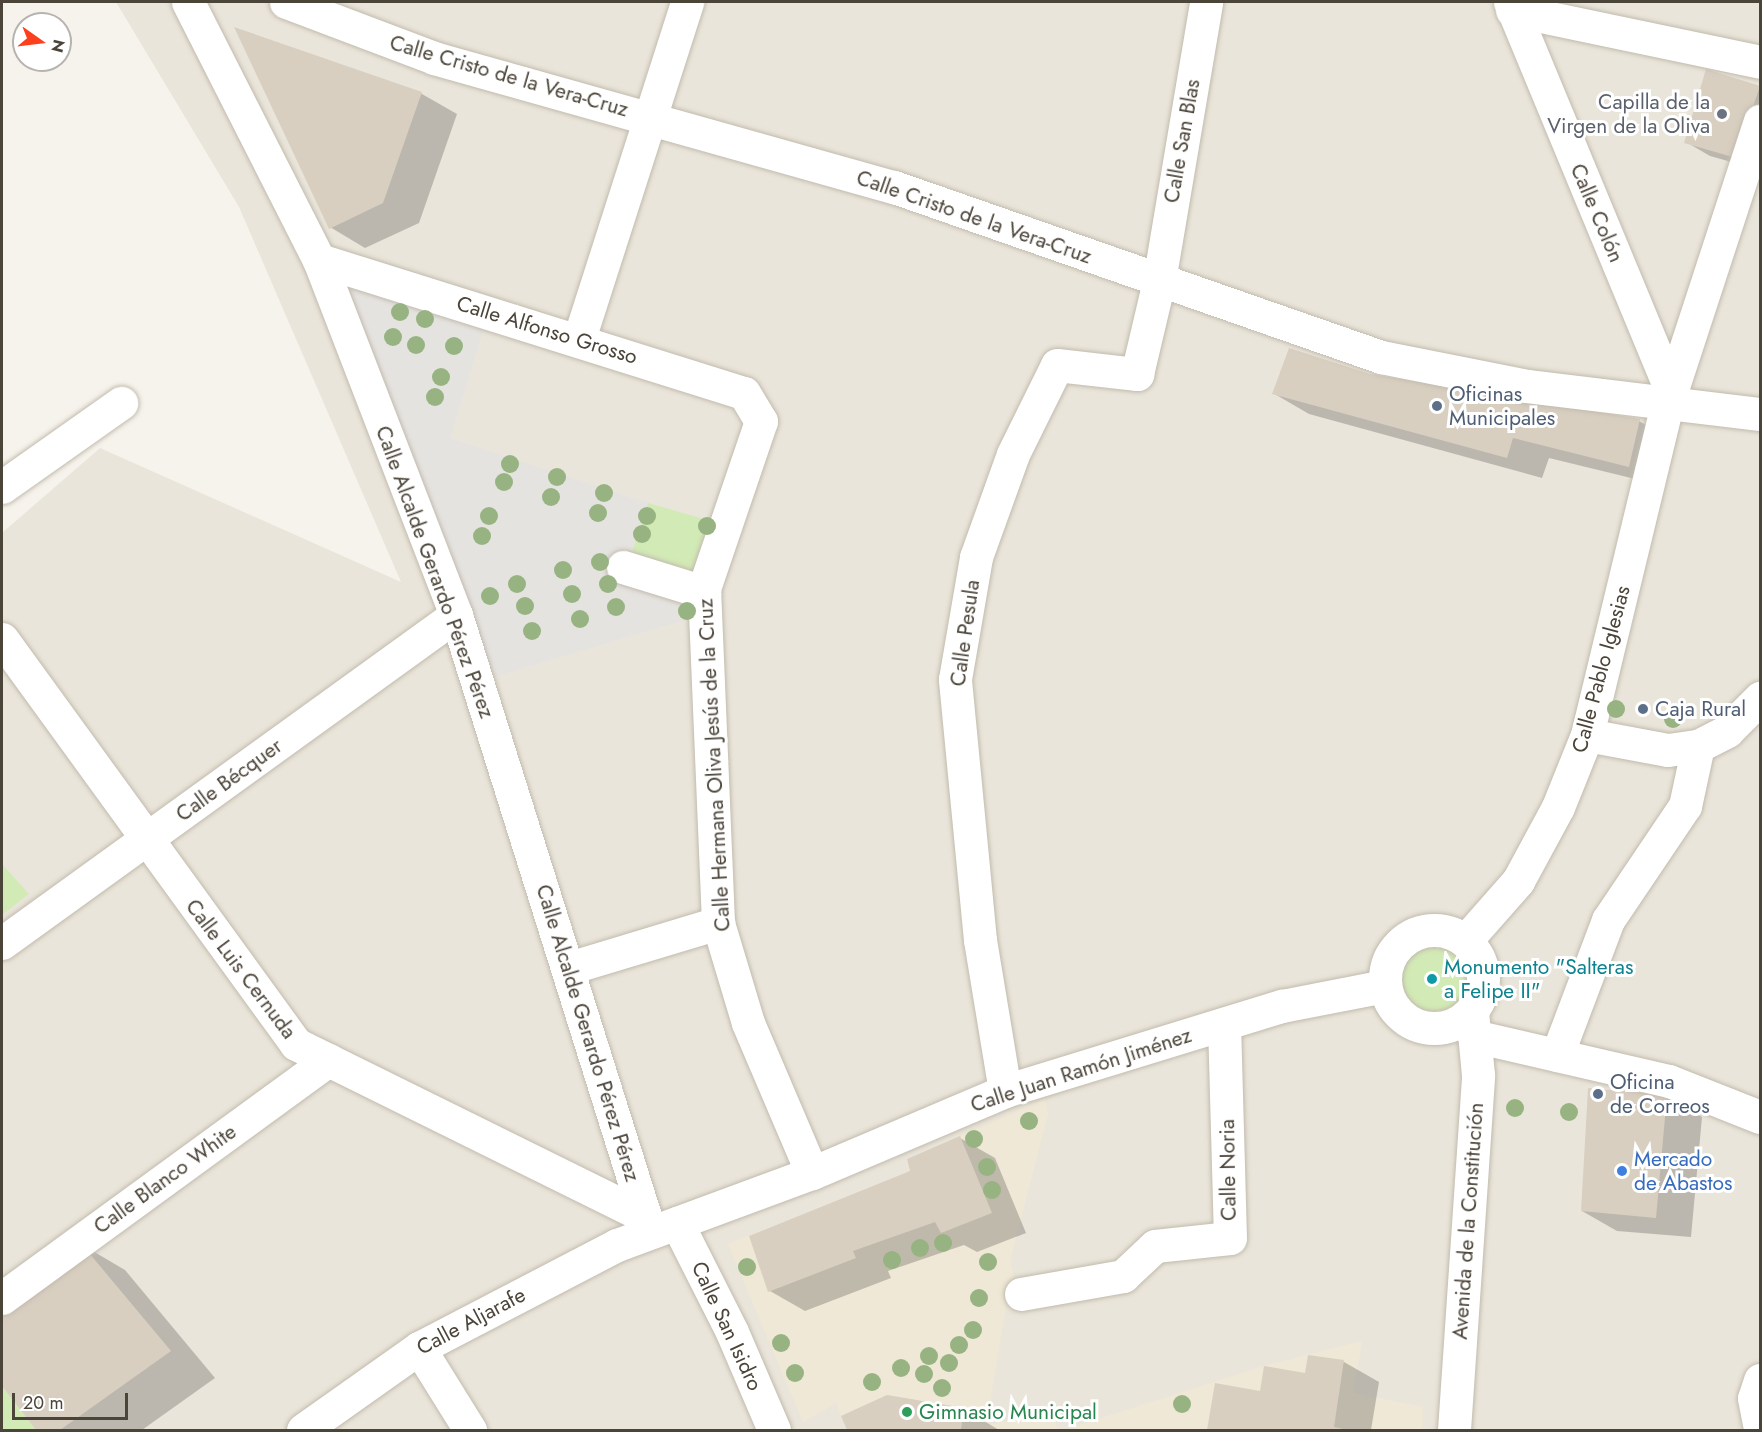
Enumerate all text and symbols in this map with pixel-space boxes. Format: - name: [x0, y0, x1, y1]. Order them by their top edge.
- north arrow: [12, 12, 72, 72]
- street label: Calle Cristo de la Vera-Cruz: [387, 30, 631, 122]
- text: N: [45, 37, 71, 55]
- street label: Calle San Blas: [1159, 77, 1205, 205]
- place label: Capilla de la Virgen de la Oliva: [1547, 89, 1710, 139]
- marker: Capilla de la Virgen de la Oliva: [1715, 107, 1729, 121]
- street label: Calle Colón: [1565, 160, 1629, 266]
- street label: Calle Cristo de la Vera-Cruz: [853, 165, 1095, 269]
- street label: Calle Alfonso Grosso: [454, 291, 640, 369]
- place label: Oficinas Municipales: [1449, 381, 1555, 431]
- marker: Oficinas Municipales: [1430, 399, 1444, 413]
- street label: Calle Alcalde Gerardo Pérez Pérez: [370, 422, 500, 722]
- street label: Calle Pesula: [945, 578, 985, 688]
- street label: Calle Pablo Iglesias: [1567, 583, 1635, 755]
- street label: Calle Hermana Oliva Jesús de la Cruz: [693, 598, 735, 932]
- place label: Caja Rural: [1655, 696, 1746, 722]
- marker: Caja Rural: [1636, 702, 1650, 716]
- street label: Calle Bécquer: [171, 733, 287, 827]
- street label: Calle Alcalde Gerardo Pérez Pérez: [531, 882, 645, 1184]
- street label: Calle Luis Cernuda: [180, 894, 302, 1044]
- place label: Monumento "Salteras a Felipe II": [1444, 954, 1633, 1004]
- marker: Monumento "Salteras a Felipe II": [1425, 972, 1439, 986]
- street label: Calle Juan Ramón Jiménez: [967, 1022, 1195, 1118]
- place label: Oficina de Correos: [1610, 1069, 1710, 1119]
- marker: Oficina de Correos: [1591, 1087, 1605, 1101]
- street label: Avenida de la Constitución: [1447, 1102, 1489, 1340]
- street label: Calle Blanco White: [89, 1119, 241, 1239]
- street label: Calle Noria: [1215, 1119, 1241, 1221]
- place label: Mercado de Abastos: [1634, 1146, 1732, 1196]
- marker: Mercado de Abastos: [1615, 1164, 1629, 1178]
- street label: Calle San Isidro: [686, 1257, 768, 1395]
- street label: Calle Aljarafe: [412, 1282, 530, 1360]
- scale bar: [15, 1381, 130, 1419]
- text: 20 m: [23, 1390, 63, 1416]
- place label: Gimnasio Municipal: [919, 1399, 1097, 1425]
- marker: Gimnasio Municipal: [900, 1405, 914, 1419]

